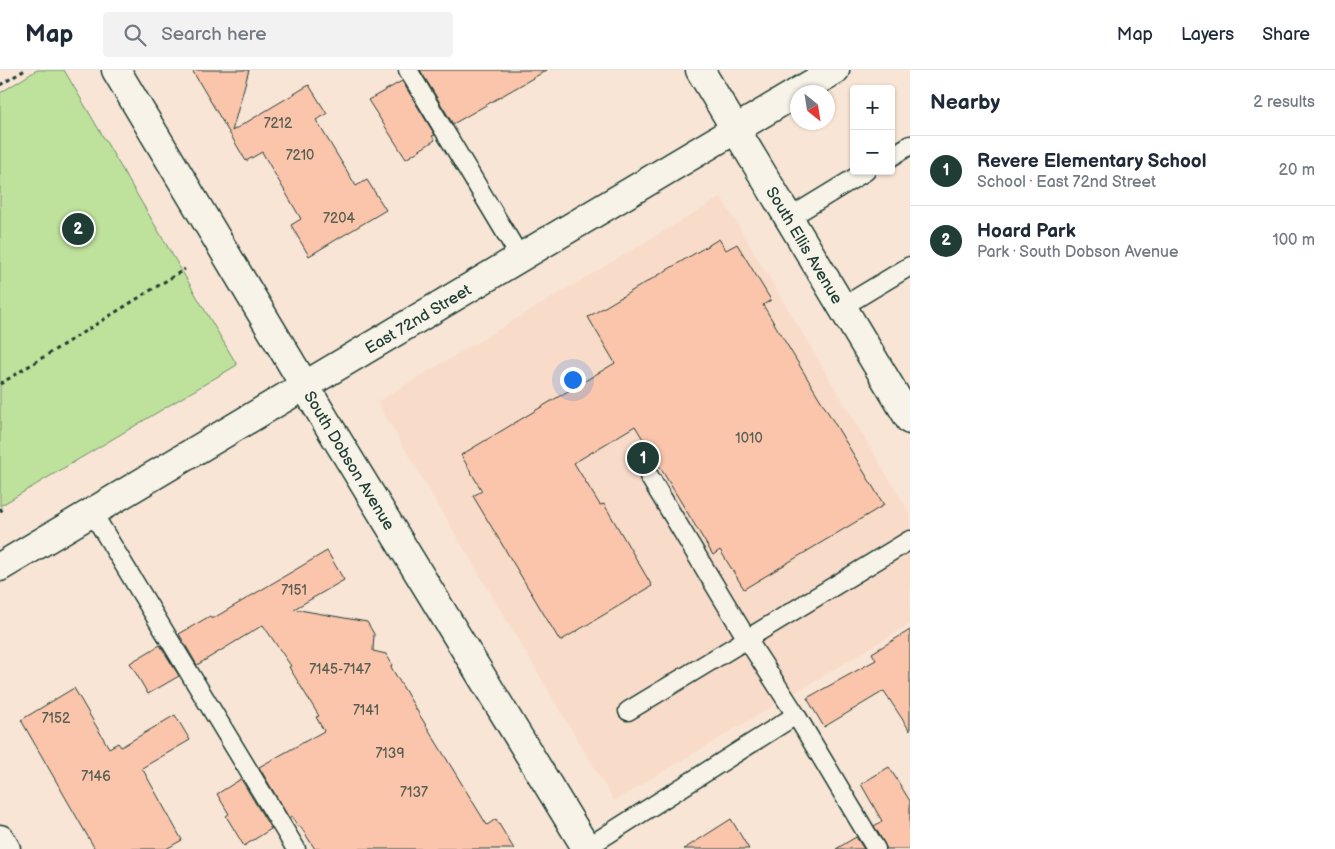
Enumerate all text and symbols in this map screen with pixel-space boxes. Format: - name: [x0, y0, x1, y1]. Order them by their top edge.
- search box: [103, 12, 453, 57]
- text: Map: [25, 20, 73, 49]
- icon: search: [121, 21, 149, 49]
- text: Search here: [161, 23, 267, 46]
- text: Map: [1117, 24, 1153, 45]
- text: Layers: [1181, 24, 1234, 45]
- text: Share: [1262, 24, 1310, 45]
- north arrow: [790, 85, 835, 130]
- map controls: [850, 85, 895, 175]
- button: +: [850, 85, 895, 130]
- text: Nearby: [930, 90, 1000, 115]
- text: 2 results: [1253, 93, 1315, 112]
- house number: 7212: [264, 115, 293, 132]
- button: −: [850, 130, 895, 175]
- house number: 7210: [286, 147, 314, 164]
- text: Revere Elementary School: [977, 150, 1206, 173]
- text: 1: [943, 161, 949, 180]
- text: 20 m: [1279, 161, 1315, 180]
- text: School · East 72nd Street: [977, 173, 1156, 192]
- street label: South Ellis Avenue: [761, 184, 846, 308]
- pin: 2: [62, 210, 94, 248]
- house number: 7204: [323, 210, 355, 227]
- text: Hoard Park: [977, 220, 1076, 243]
- text: 2: [941, 231, 951, 250]
- text: 100 m: [1272, 231, 1315, 250]
- text: Park · South Dobson Avenue: [977, 243, 1178, 262]
- street label: East 72nd Street: [362, 281, 475, 359]
- your location: [560, 367, 586, 393]
- street label: South Dobson Avenue: [299, 388, 398, 535]
- house number: 1010: [735, 430, 763, 447]
- pin: 1: [627, 439, 659, 477]
- house number: 7151: [281, 582, 307, 599]
- house number: 7145-7147: [309, 661, 371, 678]
- house number: 7141: [353, 702, 379, 719]
- house number: 7152: [42, 710, 71, 727]
- house number: 7139: [376, 745, 405, 762]
- house number: 7146: [81, 768, 111, 785]
- house number: 7137: [400, 784, 428, 801]

